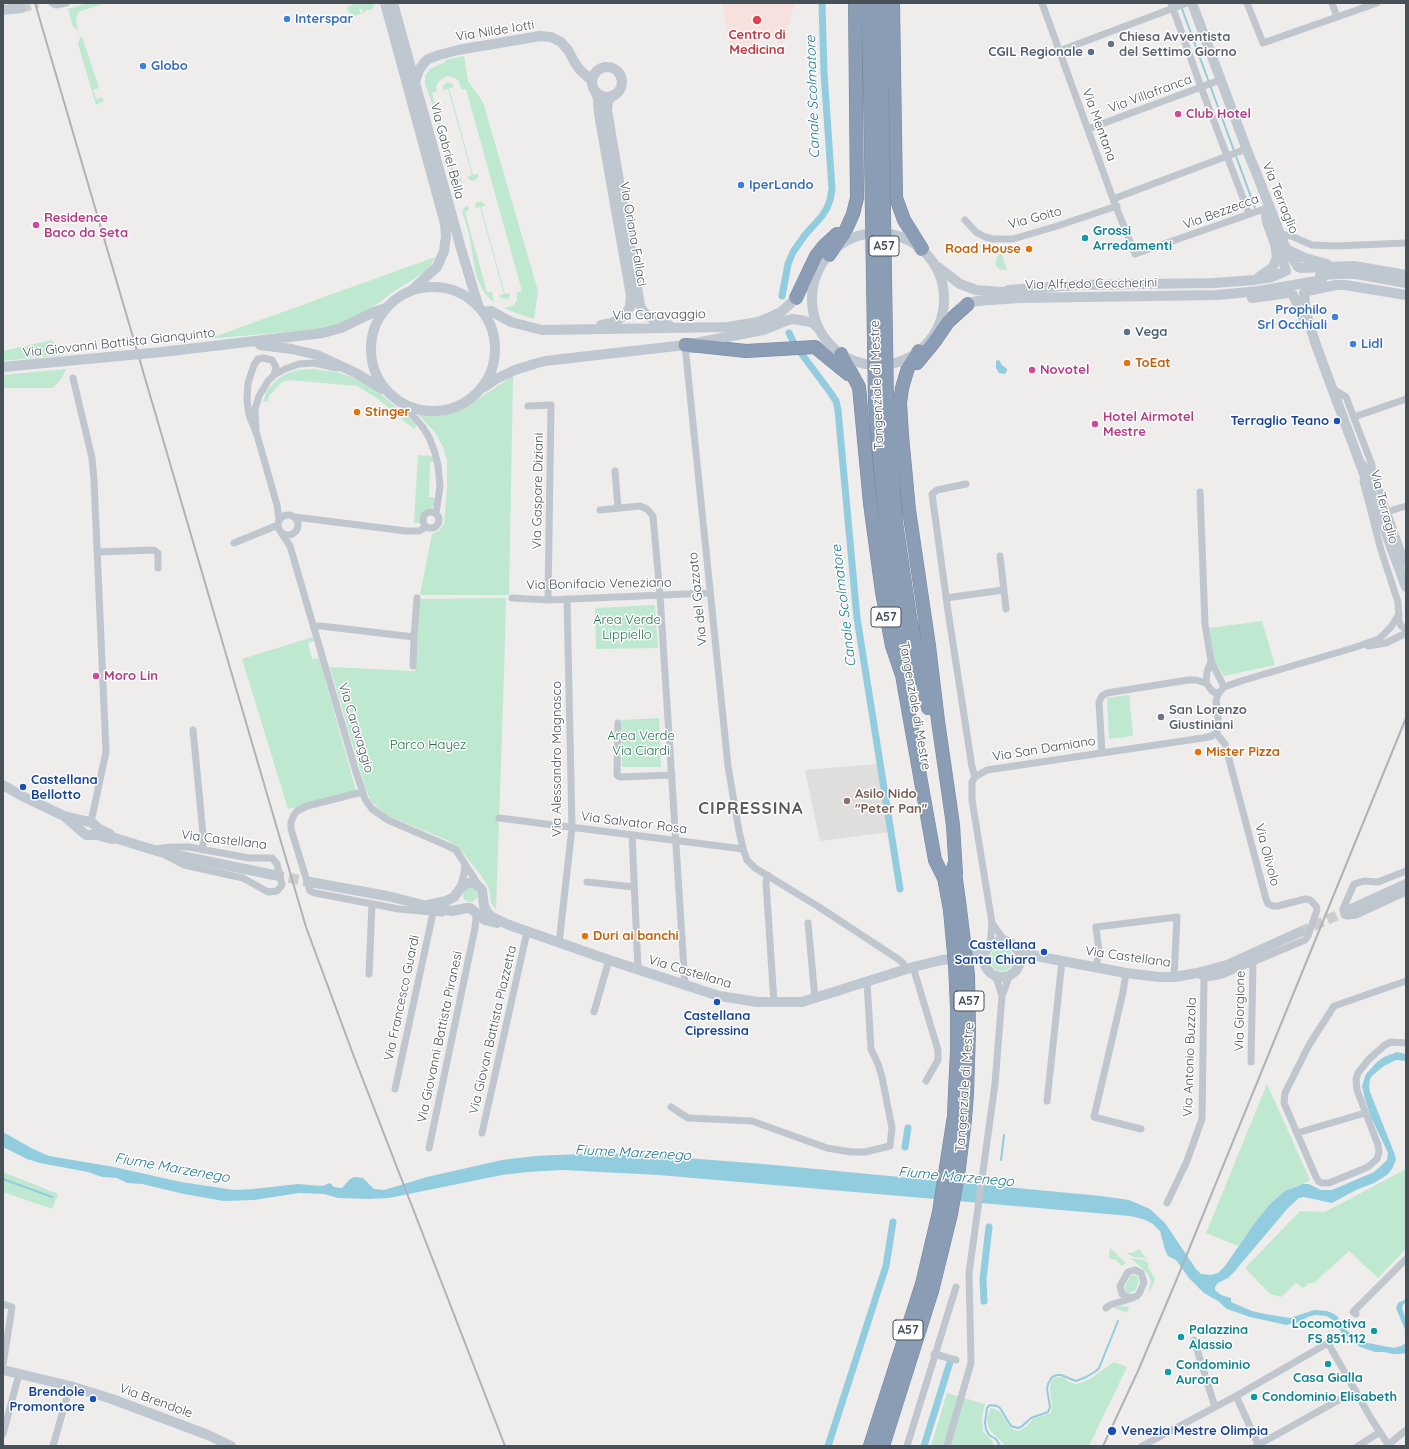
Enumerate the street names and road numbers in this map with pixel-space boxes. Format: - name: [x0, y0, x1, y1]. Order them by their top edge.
- street label: Via Nilde Iotti: [455, 17, 535, 45]
- street label: Via Villafranca: [1106, 72, 1194, 116]
- street label: Via Mentana: [1079, 87, 1119, 163]
- street label: Via Gabriel Bella: [427, 101, 467, 201]
- street label: Via Terraglio: [1259, 160, 1301, 236]
- street label: Via Oriana Fallaci: [616, 181, 650, 287]
- street label: Via Bezzecca: [1181, 191, 1261, 233]
- street label: Via Goito: [1007, 203, 1063, 233]
- road number: A57: [869, 236, 899, 256]
- street label: Via Alfredo Ceccherini: [1025, 275, 1157, 293]
- street label: Via Caravaggio: [612, 306, 706, 324]
- street label: Tangenziale di Mestre: [867, 320, 887, 450]
- street label: Via Giovanni Battista Gianquinto: [22, 325, 216, 361]
- street label: Via Gaspare Diziani: [529, 433, 547, 549]
- street label: Via Terraglio: [1367, 468, 1401, 546]
- street label: Via del Gazzato: [685, 551, 711, 647]
- street label: Via Bonifacio Veneziano: [526, 575, 672, 593]
- road number: A57: [871, 607, 901, 627]
- street label: Tangenziale di Mestre: [896, 641, 934, 771]
- street label: Via Caravaggio: [335, 681, 377, 775]
- street label: Via Alessandro Magnasco: [549, 681, 565, 837]
- street label: Via San Damiano: [991, 733, 1097, 765]
- street label: Via Salvator Rosa: [580, 809, 688, 837]
- street label: Via Olivolo: [1251, 822, 1283, 888]
- street label: Via Castellana: [180, 827, 268, 853]
- street label: Via Francesco Guardi: [381, 934, 423, 1062]
- street label: Via Castellana: [1084, 943, 1172, 971]
- street label: Via Giovan Battista Piazzetta: [466, 944, 520, 1116]
- street label: Via Giovanni Battista Piranesi: [414, 950, 466, 1124]
- street label: Via Castellana: [646, 952, 734, 992]
- street label: Via Giorgione: [1231, 970, 1249, 1052]
- road number: A57: [954, 991, 984, 1011]
- street label: Via Antonio Buzzola: [1180, 997, 1200, 1117]
- street label: Tangenziale di Mestre: [953, 1022, 977, 1152]
- road number: A57: [893, 1320, 923, 1340]
- street label: Via Brendole: [117, 1381, 195, 1421]

